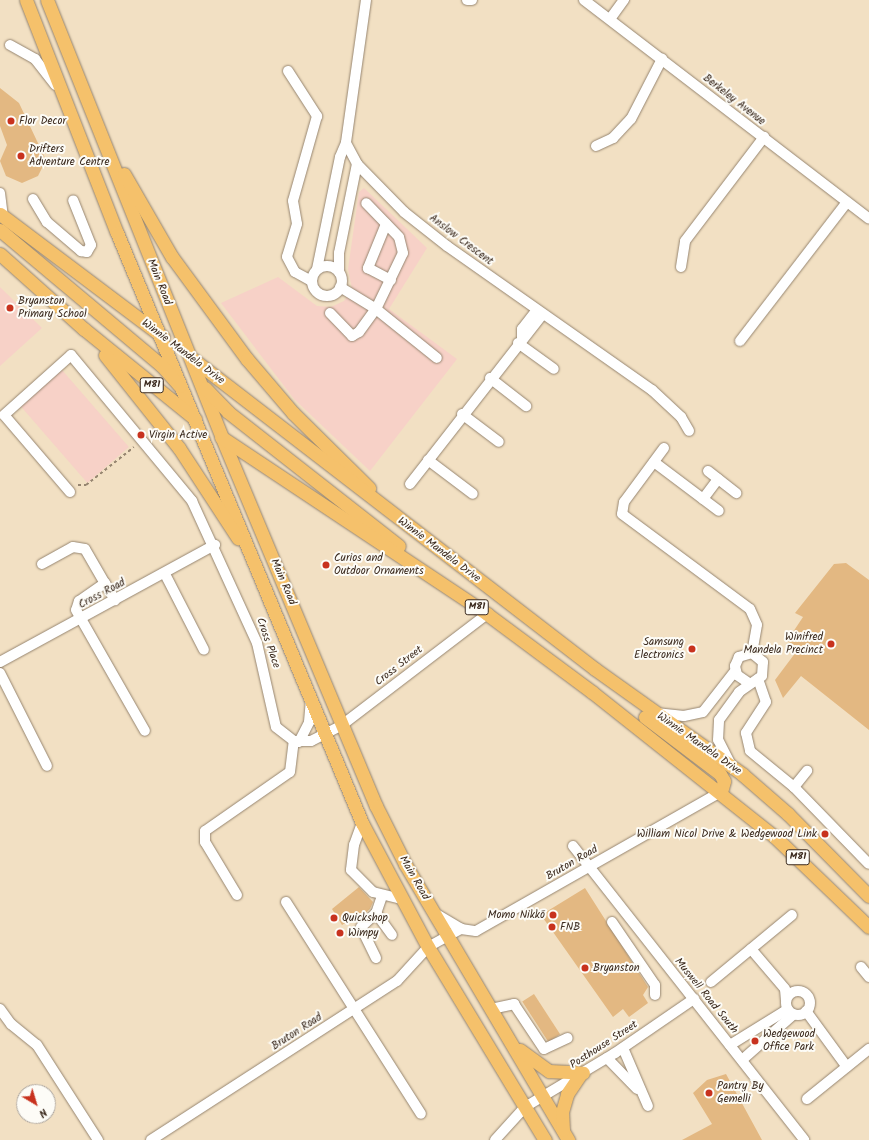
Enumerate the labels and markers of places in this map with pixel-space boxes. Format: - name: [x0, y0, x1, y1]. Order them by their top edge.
- place label: Flor Decor: [19, 114, 66, 128]
- marker: Flor Decor: [6, 116, 16, 126]
- place label: Drifters Adventure Centre: [29, 143, 109, 169]
- marker: Drifters Adventure Centre: [16, 151, 26, 161]
- place label: Bryanston Primary School: [18, 295, 87, 321]
- marker: Bryanston Primary School: [5, 303, 15, 313]
- place label: Virgin Active: [149, 428, 207, 442]
- marker: Virgin Active: [136, 430, 146, 440]
- place label: Curios and Outdoor Ornaments: [334, 552, 424, 578]
- marker: Curios and Outdoor Ornaments: [321, 560, 331, 570]
- place label: Winifred Mandela Precinct: [744, 631, 823, 657]
- place label: Samsung Electronics: [634, 636, 684, 662]
- marker: Winifred Mandela Precinct: [826, 639, 836, 649]
- marker: Samsung Electronics: [687, 644, 697, 654]
- place label: William Nicol Drive & Wedgewood Link: [637, 827, 817, 841]
- marker: William Nicol Drive & Wedgewood Link: [820, 829, 830, 839]
- place label: Momo Nikkō: [488, 908, 545, 922]
- marker: Momo Nikkō: [548, 910, 558, 920]
- place label: Quickshop: [342, 911, 388, 925]
- marker: Quickshop: [329, 913, 339, 923]
- place label: FNB: [560, 920, 580, 934]
- marker: FNB: [547, 922, 557, 932]
- place label: Wimpy: [348, 926, 378, 940]
- marker: Wimpy: [335, 928, 345, 938]
- place label: Bryanston: [593, 961, 640, 975]
- marker: Bryanston: [580, 963, 590, 973]
- place label: Wedgewood Office Park: [763, 1028, 815, 1054]
- marker: Wedgewood Office Park: [750, 1036, 760, 1046]
- place label: Pantry By Gemelli: [717, 1080, 764, 1106]
- marker: Pantry By Gemelli: [704, 1088, 714, 1098]

